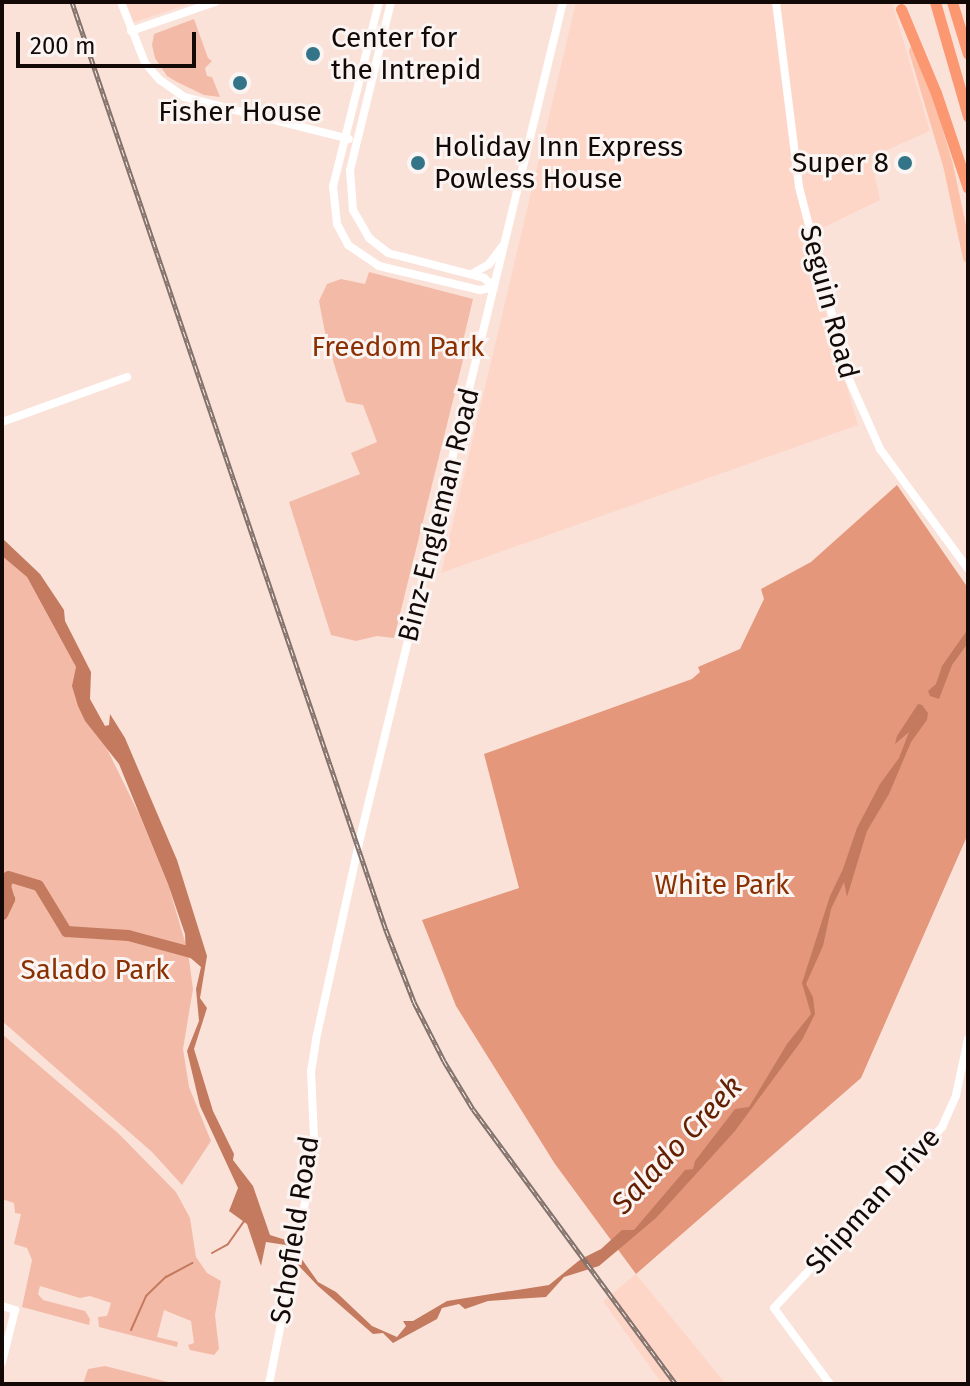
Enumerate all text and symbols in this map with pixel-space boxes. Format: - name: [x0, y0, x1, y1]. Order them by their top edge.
- scale bar: [20, 16, 200, 66]
- place label: Center for the Intrepid: [331, 21, 481, 87]
- text: 200 m: [30, 32, 96, 60]
- marker: Center for the Intrepid: [302, 43, 324, 65]
- marker: Fisher House: [231, 74, 249, 92]
- place label: Fisher House: [158, 95, 322, 129]
- place label: Holiday Inn Express Powless House: [434, 130, 683, 196]
- place label: Super 8: [792, 146, 889, 180]
- marker: Holiday Inn Express Powless House: [409, 154, 427, 172]
- marker: Super 8: [896, 154, 914, 172]
- street label: Seguin Road: [792, 222, 866, 382]
- park label: Freedom Park: [312, 330, 484, 364]
- street label: Binz-Engleman Road: [391, 385, 487, 645]
- park label: White Park: [655, 868, 789, 902]
- park label: Salado Park: [20, 953, 170, 987]
- water label: Salado Creek: [604, 1069, 750, 1221]
- street label: Shipman Drive: [799, 1121, 947, 1281]
- street label: Schofield Road: [264, 1134, 326, 1326]

